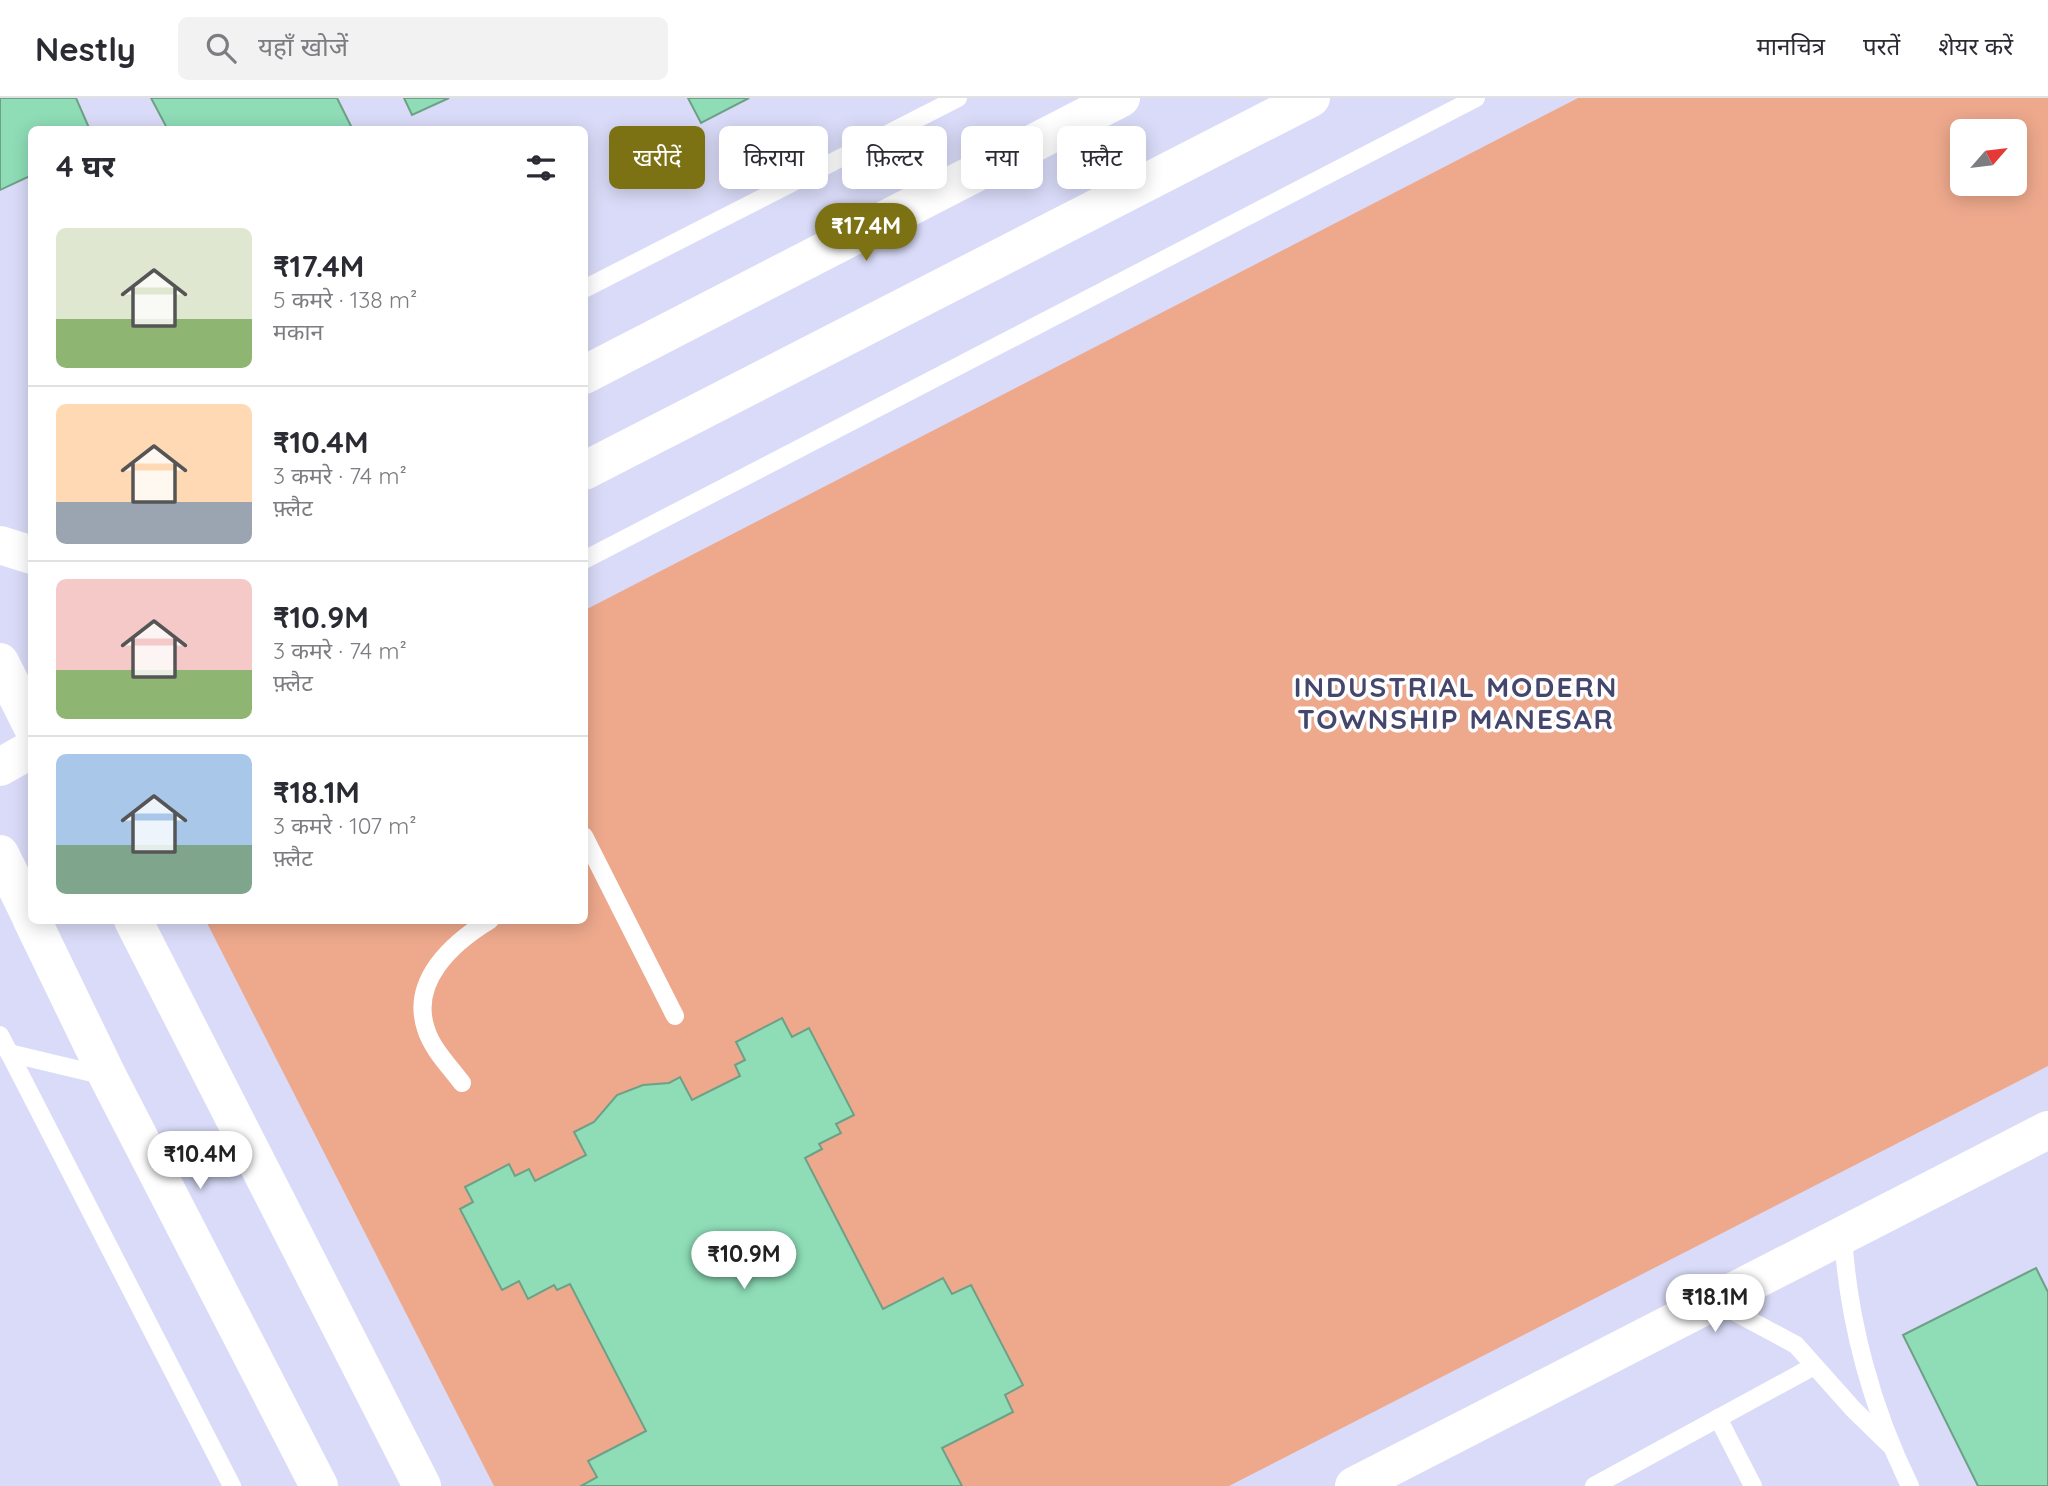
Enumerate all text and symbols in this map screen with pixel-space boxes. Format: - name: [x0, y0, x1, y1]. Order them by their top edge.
- search box: [178, 17, 668, 80]
- text: Nestly: [35, 28, 136, 69]
- icon: search: [202, 29, 240, 67]
- text: यहाँ खोजें: [258, 30, 348, 63]
- text: मानचित्र: [1756, 31, 1825, 61]
- text: परतें: [1863, 31, 1900, 61]
- text: शेयर करें: [1938, 31, 2013, 61]
- north arrow: [1950, 119, 2026, 196]
- map controls: [1950, 119, 2027, 196]
- chip: खरीदें: [609, 126, 705, 189]
- chip: किराया: [719, 126, 828, 189]
- chip: फ़िल्टर: [842, 126, 947, 189]
- chip: नया: [961, 126, 1043, 189]
- chip: फ़्लैट: [1057, 126, 1146, 189]
- text: 4 घर: [56, 147, 115, 185]
- icon: filters: [522, 149, 560, 187]
- pin: ₹17.4M: [809, 204, 923, 263]
- text: ₹17.4M: [831, 211, 901, 240]
- text: ₹17.4M: [273, 247, 364, 285]
- icon: home: [112, 256, 196, 340]
- text: 5 कमरे · 138 m²: [273, 285, 417, 314]
- text: मकान: [273, 317, 323, 346]
- text: ₹10.4M: [273, 423, 368, 461]
- icon: home: [112, 432, 196, 516]
- text: 3 कमरे · 74 m²: [273, 461, 407, 490]
- text: फ़्लैट: [273, 493, 313, 522]
- text: ₹10.9M: [273, 598, 369, 636]
- icon: home: [112, 607, 196, 691]
- text: 3 कमरे · 74 m²: [273, 636, 407, 665]
- text: फ़्लैट: [273, 668, 313, 697]
- district label: INDUSTRIAL MODERN TOWNSHIP MANESAR: [1294, 669, 1618, 736]
- text: ₹18.1M: [273, 773, 360, 811]
- icon: home: [112, 782, 196, 866]
- text: 3 कमरे · 107 m²: [273, 811, 416, 840]
- text: फ़्लैट: [273, 843, 313, 872]
- pin: ₹10.4M: [143, 1132, 257, 1191]
- text: ₹10.4M: [163, 1139, 237, 1168]
- pin: ₹10.9M: [687, 1232, 801, 1291]
- text: ₹10.9M: [707, 1239, 781, 1268]
- pin: ₹18.1M: [1658, 1274, 1772, 1334]
- text: ₹18.1M: [1682, 1282, 1748, 1311]

